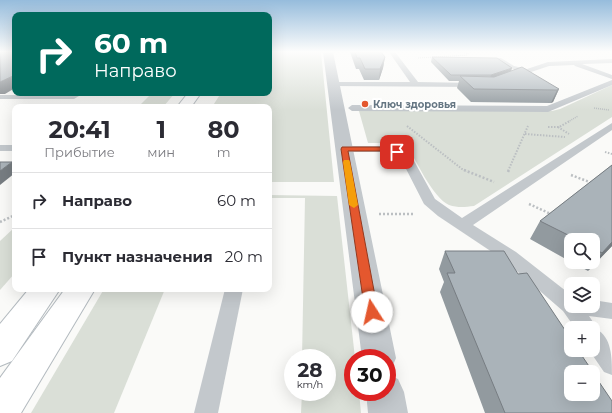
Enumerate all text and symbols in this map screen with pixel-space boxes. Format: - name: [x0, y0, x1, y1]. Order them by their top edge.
- text: 60 m: [94, 26, 168, 60]
- icon: right: [28, 28, 80, 80]
- text: Направо: [94, 60, 177, 82]
- place label: Ключ здоровья: [373, 98, 456, 111]
- marker: Ключ здоровья: [360, 99, 370, 109]
- text: 20:41: [49, 115, 111, 144]
- text: 1: [156, 115, 166, 144]
- text: 80: [207, 115, 240, 144]
- pin: [380, 135, 414, 169]
- icon: arrive: [386, 141, 408, 163]
- text: Прибытие: [44, 144, 115, 160]
- text: мин: [147, 144, 175, 160]
- text: m: [217, 144, 230, 160]
- icon: right: [28, 190, 50, 212]
- text: Направо: [62, 191, 132, 210]
- text: 60 m: [217, 191, 256, 210]
- map controls: [564, 233, 600, 401]
- button: search: [564, 233, 600, 269]
- icon: arrive: [28, 246, 50, 268]
- text: Пункт назначения: [62, 247, 213, 266]
- text: 20 m: [225, 247, 263, 266]
- button: layers: [564, 277, 600, 313]
- position arrow: [351, 291, 393, 333]
- button: +: [564, 321, 600, 357]
- speed limit sign: 30: [344, 349, 396, 401]
- text: 28: [298, 358, 323, 382]
- button: −: [564, 365, 600, 401]
- text: km/h: [297, 378, 323, 391]

